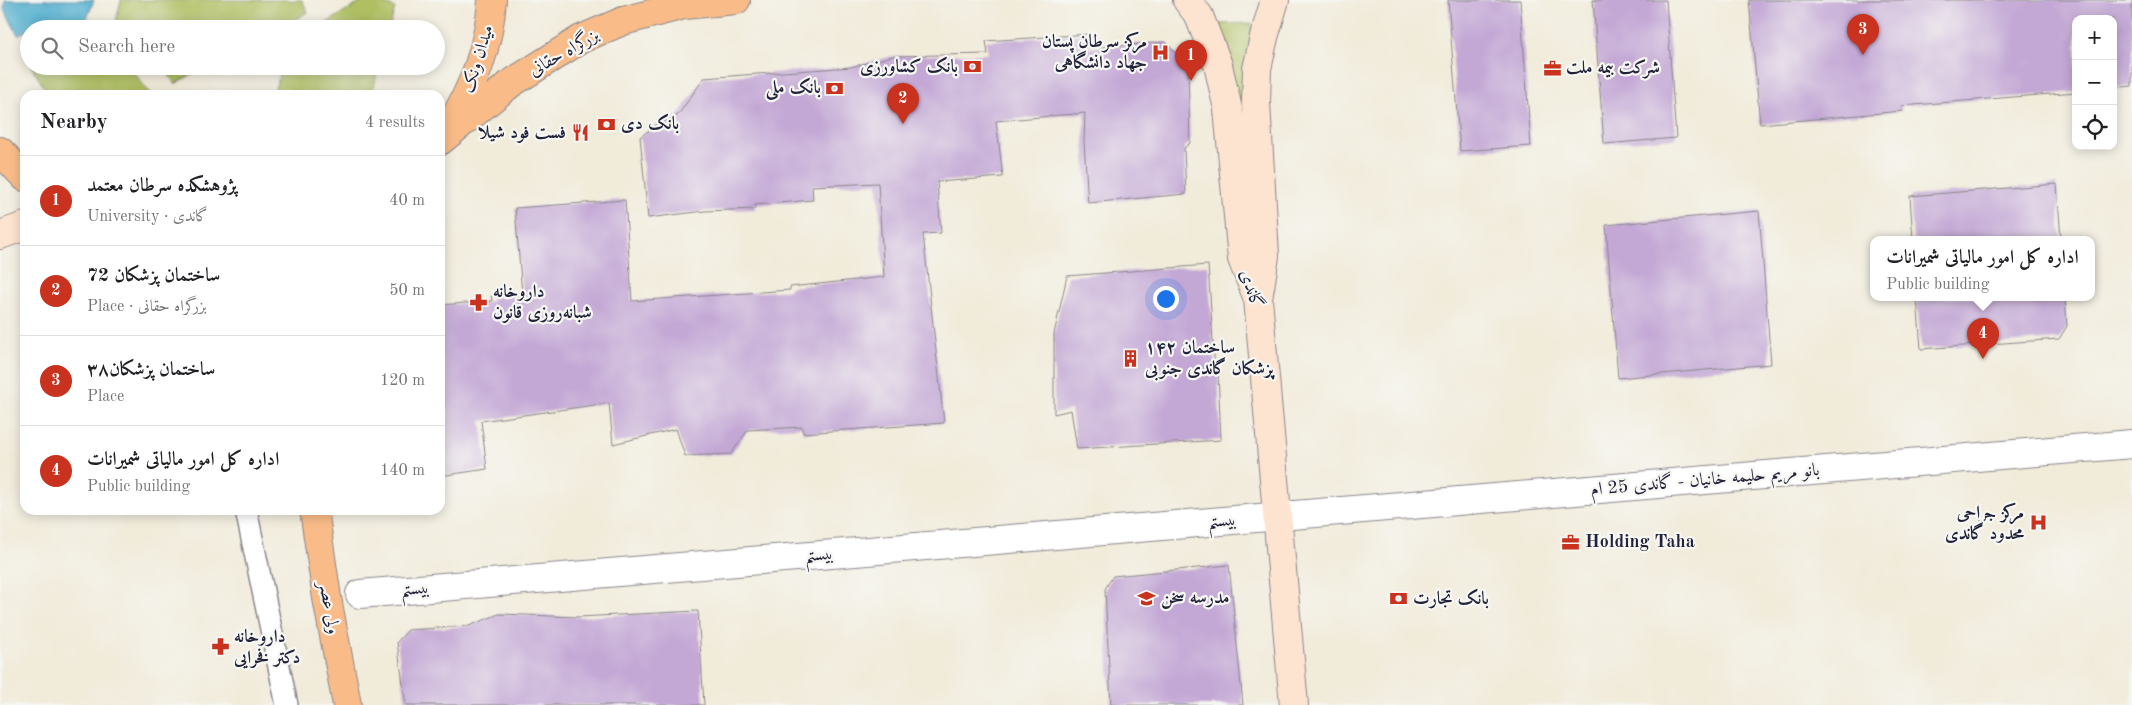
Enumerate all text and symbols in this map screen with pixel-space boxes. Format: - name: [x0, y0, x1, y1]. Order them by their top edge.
- pin: 3: [1847, 14, 1879, 55]
- map controls: [2072, 15, 2117, 150]
- button: +: [2072, 15, 2117, 60]
- search box: [20, 20, 445, 75]
- street label: بزرگراه حقانی: [524, 22, 602, 81]
- street label: میدان ونک: [458, 23, 498, 95]
- place label: مرکز سرطان پستان جهاد دانشگاهی: [1042, 31, 1147, 73]
- icon: search: [38, 34, 66, 62]
- text: Search here: [78, 38, 175, 57]
- pin: 1: [1175, 40, 1207, 81]
- hospital icon: مرکز سرطان پستان جهاد دانشگاهی: [1151, 42, 1171, 62]
- place label: بانک کشاورزی: [860, 56, 958, 77]
- bank icon: بانک کشاورزی: [962, 57, 982, 77]
- office icon: شرکت بیمه ملت: [1542, 58, 1562, 78]
- place label: شرکت بیمه ملت: [1566, 59, 1660, 79]
- button: −: [2072, 60, 2117, 105]
- place label: بانک ملی: [765, 77, 821, 101]
- bank icon: بانک ملی: [825, 78, 845, 98]
- pin: 2: [887, 83, 919, 124]
- button: locate: [2072, 105, 2117, 150]
- text: Nearby: [40, 112, 108, 133]
- place label: بانک دی: [621, 113, 679, 134]
- bank icon: بانک دی: [597, 114, 617, 134]
- text: 4 results: [365, 115, 425, 131]
- restaurant icon: فست فود شیلا: [570, 123, 590, 143]
- place label: فست فود شیلا: [478, 124, 566, 143]
- text: پژوهشکده سرطان معتمد: [87, 177, 237, 196]
- text: 1: [51, 193, 61, 209]
- text: 40 m: [389, 193, 425, 209]
- text: University · گاندی: [87, 209, 208, 225]
- popup: [1870, 236, 2095, 301]
- text: اداره کل امور مالیاتی شمیرانات: [1886, 249, 2079, 268]
- text: ساختمان پزشکان 72: [87, 267, 220, 286]
- street label: گاندی: [1236, 267, 1269, 311]
- text: Public building: [1886, 277, 1989, 293]
- text: 2: [51, 283, 61, 299]
- text: 50 m: [389, 283, 425, 299]
- place label: داروخانه شبانه‌روزی قانون: [493, 283, 592, 323]
- your location: [1153, 286, 1179, 312]
- pharmacy icon: داروخانه شبانه‌روزی قانون: [469, 292, 489, 312]
- text: Place · بزرگراه حقانی: [87, 299, 206, 315]
- pin: 4: [1967, 318, 1999, 359]
- place label: ساختمان ۱۴۲ پزشکان گاندی جنوبی: [1144, 339, 1275, 381]
- building icon: ساختمان ۱۴۲ پزشکان گاندی جنوبی: [1121, 348, 1141, 368]
- text: ساختمان پزشکان۳۸: [87, 361, 215, 380]
- text: 3: [51, 373, 61, 389]
- text: 120 m: [380, 373, 425, 389]
- text: Place: [87, 389, 124, 405]
- text: اداره کل امور مالیاتی شمیرانات: [87, 451, 279, 470]
- street label: بانو مریم حلیمه خانیان - گاندی 25 ام: [1589, 458, 1821, 505]
- text: 4: [51, 463, 61, 479]
- text: 140 m: [380, 463, 425, 479]
- text: Public building: [87, 479, 190, 495]
- place label: مرکز جراحی محدود گاندی: [1945, 502, 2025, 543]
- street label: بیستم: [1207, 511, 1238, 539]
- hospital icon: مرکز جراحی محدود گاندی: [2028, 513, 2048, 533]
- office icon: Holding Taha: [1561, 532, 1581, 552]
- place label: Holding Taha: [1585, 533, 1695, 551]
- street label: بیستم: [804, 545, 835, 573]
- street label: ولی عصر: [313, 578, 342, 636]
- street label: بیستم: [400, 579, 431, 607]
- school or university icon: مدرسه سخن: [1137, 588, 1157, 608]
- place label: بانک تجارت: [1413, 588, 1489, 609]
- place label: مدرسه سخن: [1161, 589, 1229, 609]
- bank icon: بانک تجارت: [1389, 589, 1409, 609]
- place label: داروخانه دکتر فخرایی: [233, 628, 300, 669]
- pharmacy icon: داروخانه دکتر فخرایی: [210, 637, 230, 657]

